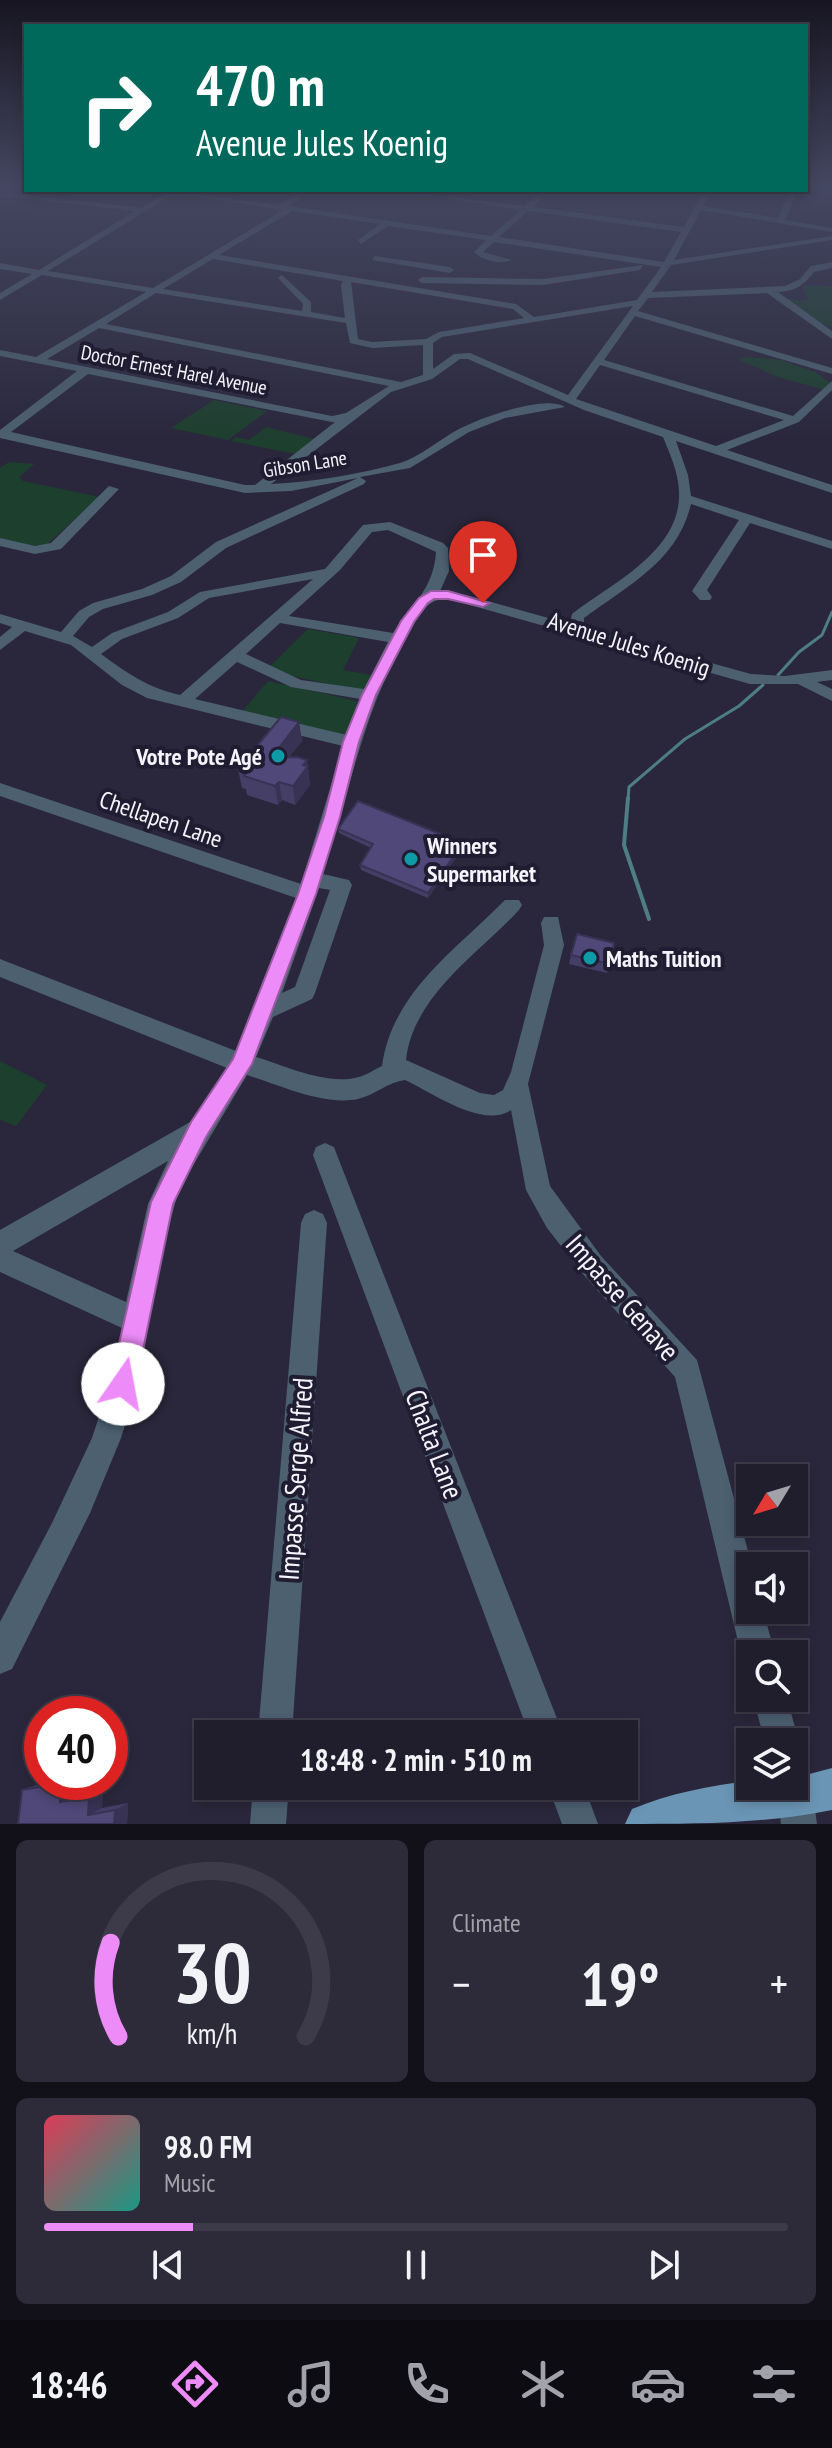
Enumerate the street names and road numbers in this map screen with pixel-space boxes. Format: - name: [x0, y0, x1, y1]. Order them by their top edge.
- street label: Doctor Ernest Harel Avenue: [79, 339, 269, 401]
- street label: Gibson Lane: [261, 445, 349, 483]
- street label: Avenue Jules Koenig: [544, 605, 714, 683]
- street label: Chellapen Lane: [95, 784, 227, 854]
- street label: Impasse Genave: [558, 1226, 688, 1368]
- street label: Impasse Serge Alfred: [269, 1376, 321, 1582]
- street label: Chalta Lane: [397, 1384, 473, 1504]

